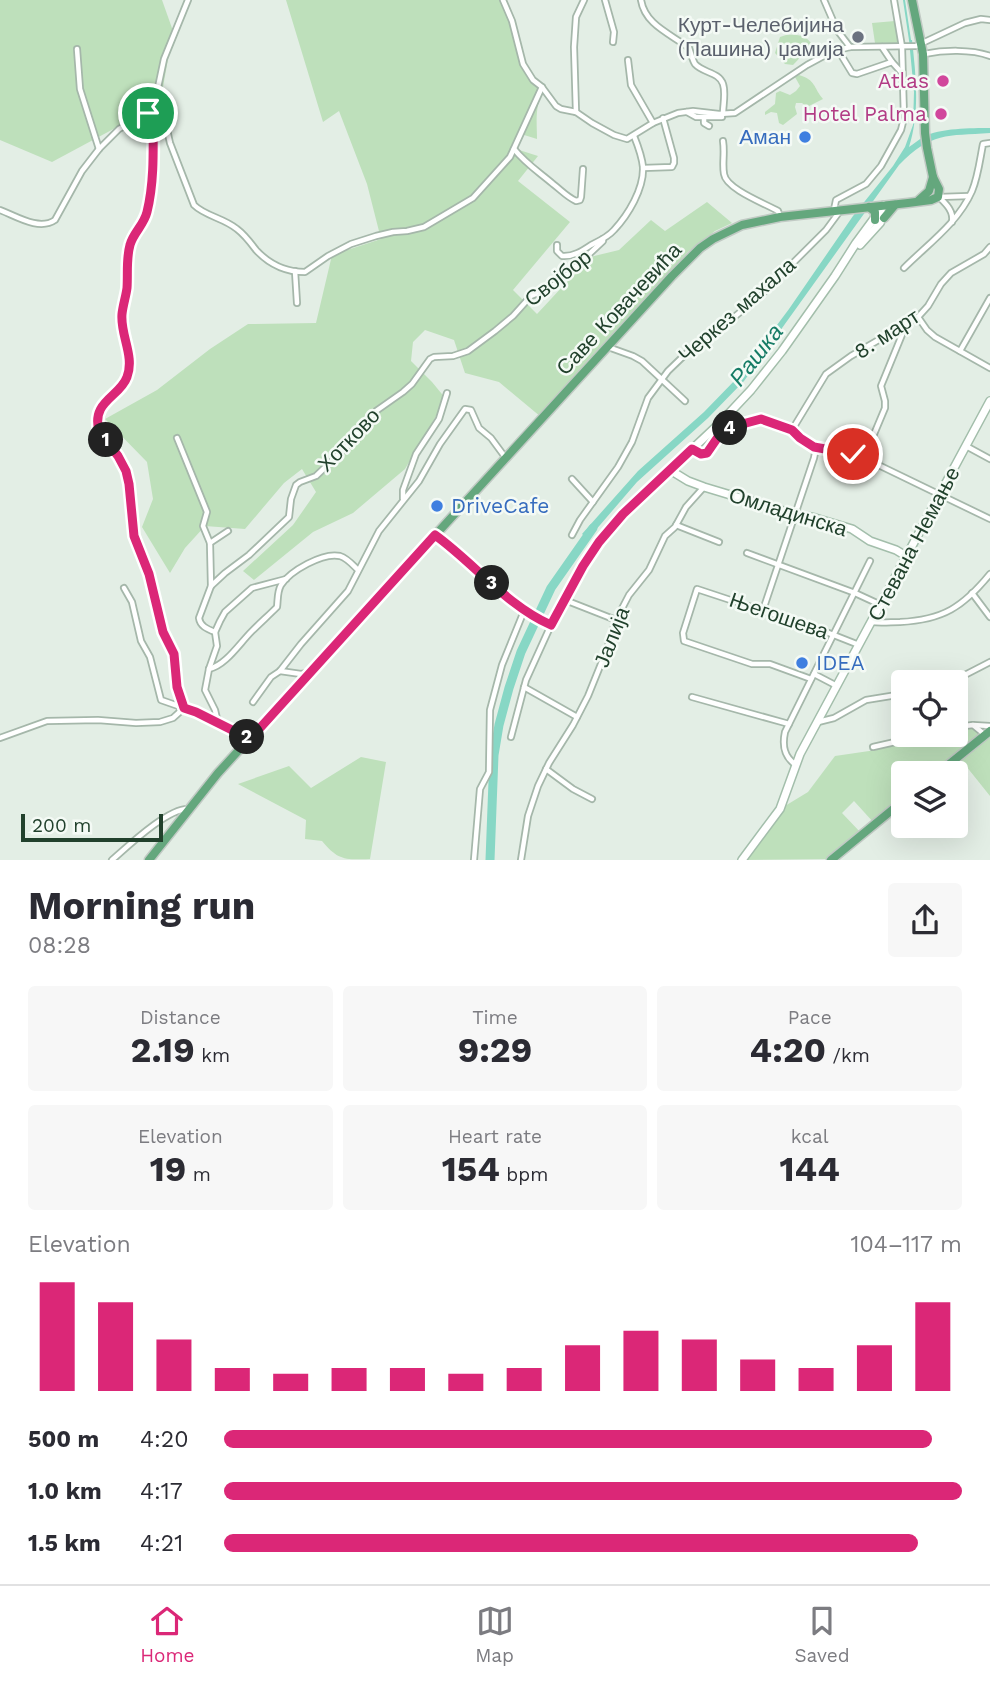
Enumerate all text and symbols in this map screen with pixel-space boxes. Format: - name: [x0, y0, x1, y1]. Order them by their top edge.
- place label: Курт-Челебијина (Пашина) џамија: [678, 12, 844, 61]
- marker: Курт-Челебијина (Пашина) џамија: [850, 29, 866, 45]
- place label: Atlas: [878, 68, 929, 93]
- marker: Atlas: [935, 73, 951, 89]
- pin: [118, 83, 178, 143]
- icon: arrive: [129, 94, 167, 132]
- place label: Hotel Palma: [803, 101, 927, 126]
- marker: Hotel Palma: [933, 106, 949, 122]
- place label: Аман: [739, 124, 791, 149]
- marker: Аман: [797, 129, 813, 145]
- street label: Саве Ковачевића: [551, 237, 687, 380]
- street label: Својбор: [519, 244, 596, 311]
- street label: Черкез махала: [673, 252, 801, 367]
- street label: 8. март: [849, 303, 924, 364]
- water label: Рашка: [724, 319, 789, 392]
- street label: Хотково: [312, 403, 385, 477]
- pin: 4: [712, 410, 748, 446]
- text: 4: [723, 416, 736, 439]
- pin: 1: [88, 422, 124, 458]
- pin: [823, 424, 883, 484]
- text: 1: [101, 428, 110, 451]
- icon: check: [834, 435, 872, 473]
- street label: Стевана Немање: [862, 462, 965, 625]
- street label: Омладинска: [726, 482, 850, 541]
- place label: DriveCafe: [451, 493, 550, 518]
- marker: DriveCafe: [429, 498, 445, 514]
- pin: 3: [475, 566, 510, 600]
- text: 3: [486, 571, 497, 594]
- street label: Његошева: [726, 587, 832, 644]
- street label: Јалија: [589, 603, 635, 670]
- place label: IDEA: [816, 650, 865, 675]
- marker: IDEA: [794, 655, 810, 671]
- map controls: [891, 670, 968, 838]
- button: locate: [891, 670, 968, 747]
- pin: 2: [230, 720, 264, 754]
- text: 2: [241, 725, 252, 748]
- button: layers: [891, 761, 968, 838]
- scale bar: [21, 810, 163, 842]
- text: 200 m: [32, 814, 91, 837]
- button: share: [888, 883, 962, 957]
- text: Morning run: [28, 884, 255, 928]
- text: 08:28: [28, 932, 91, 959]
- text: Distance: [140, 1006, 221, 1029]
- text: Time: [472, 1006, 518, 1029]
- text: Pace: [788, 1006, 832, 1029]
- text: 2.19: [131, 1029, 195, 1071]
- text: 9:29: [458, 1029, 532, 1071]
- text: 4:20: [750, 1029, 826, 1071]
- text: km: [195, 1044, 230, 1067]
- text: /km: [826, 1044, 870, 1067]
- text: Elevation: [138, 1125, 223, 1148]
- text: Heart rate: [448, 1125, 542, 1148]
- text: kcal: [791, 1125, 828, 1148]
- text: 19: [150, 1148, 186, 1190]
- text: 154: [442, 1148, 500, 1190]
- text: 144: [780, 1148, 840, 1190]
- text: m: [186, 1163, 211, 1186]
- text: bpm: [500, 1163, 548, 1186]
- text: Elevation: [28, 1231, 131, 1258]
- text: 104–117 m: [850, 1231, 962, 1258]
- text: 500 m: [28, 1426, 99, 1453]
- text: 4:20: [140, 1426, 189, 1453]
- text: 1.0 km: [28, 1478, 102, 1505]
- text: 4:17: [140, 1478, 183, 1505]
- text: 1.5 km: [28, 1530, 101, 1557]
- text: 4:21: [140, 1530, 183, 1557]
- tab: Home: [140, 1602, 195, 1667]
- tab: Map: [475, 1602, 514, 1667]
- tab: Saved: [794, 1602, 850, 1667]

